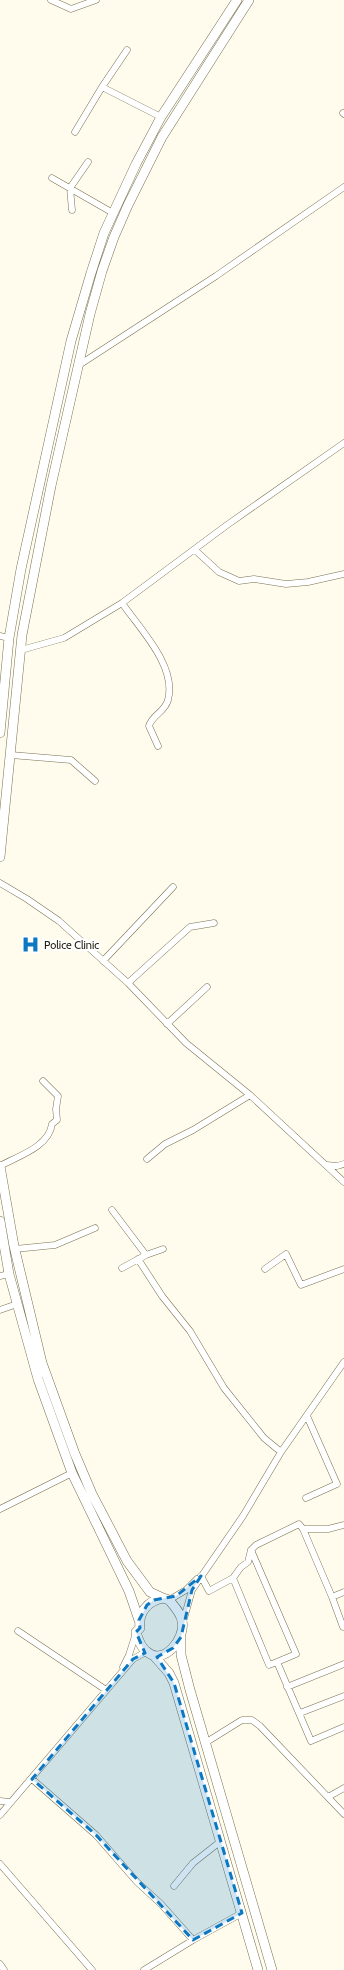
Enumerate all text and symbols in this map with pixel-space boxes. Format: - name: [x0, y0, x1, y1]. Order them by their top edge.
- hospital icon: Police Clinic: [21, 935, 41, 955]
- place label: Police Clinic: [44, 938, 99, 952]

